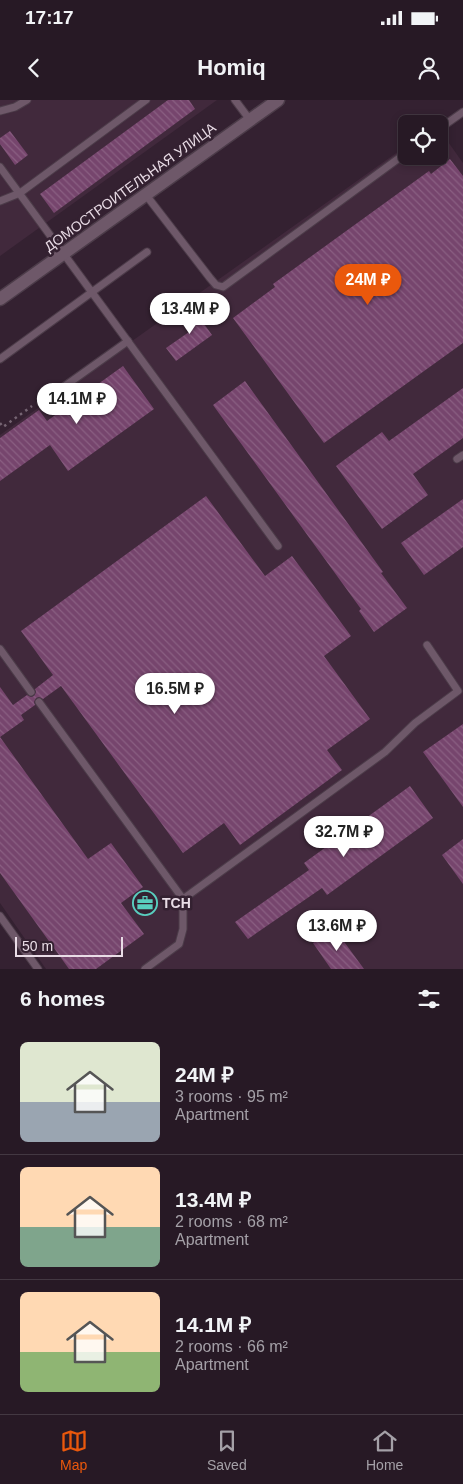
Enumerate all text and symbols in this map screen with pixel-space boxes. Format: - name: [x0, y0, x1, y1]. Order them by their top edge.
- text: 17:17: [25, 7, 74, 28]
- icon: back: [20, 54, 48, 82]
- icon: person: [415, 54, 443, 82]
- text: Homiq: [197, 55, 266, 80]
- map controls: [398, 115, 448, 165]
- button: locate: [398, 115, 448, 165]
- street label: ДОМОСТРОИТЕЛЬНАЯ УЛИЦА: [41, 119, 219, 255]
- pin: 24M ₽: [333, 264, 403, 306]
- text: 24M ₽: [346, 271, 390, 288]
- pin: 13.4M ₽: [144, 292, 236, 335]
- text: 13.4M ₽: [161, 300, 219, 317]
- pin: 14.1M ₽: [31, 382, 123, 425]
- text: 14.1M ₽: [48, 390, 106, 407]
- pin: 16.5M ₽: [129, 672, 221, 715]
- text: 16.5M ₽: [146, 680, 204, 697]
- pin: 32.7M ₽: [298, 816, 390, 858]
- text: 32.7M ₽: [315, 823, 373, 840]
- office icon: ТСН: [132, 890, 158, 916]
- place label: ТСН: [162, 895, 191, 911]
- pin: 13.6M ₽: [291, 910, 383, 952]
- text: 13.6M ₽: [308, 917, 366, 934]
- scale bar: [15, 934, 122, 957]
- text: 50 m: [22, 938, 53, 954]
- icon: filters: [415, 985, 443, 1013]
- text: 6 homes: [20, 987, 105, 1010]
- icon: home: [60, 1062, 120, 1122]
- text: 24M ₽: [175, 1063, 234, 1086]
- text: 3 rooms · 95 m²: [175, 1088, 288, 1105]
- text: Apartment: [175, 1106, 249, 1123]
- icon: home: [60, 1187, 120, 1247]
- text: 13.4M ₽: [175, 1188, 251, 1211]
- text: 2 rooms · 68 m²: [175, 1213, 288, 1230]
- text: Apartment: [175, 1231, 249, 1248]
- icon: home: [60, 1312, 120, 1372]
- text: 14.1M ₽: [175, 1313, 251, 1336]
- text: 2 rooms · 66 m²: [175, 1338, 288, 1355]
- text: Apartment: [175, 1356, 249, 1373]
- tab: Map: [60, 1427, 88, 1473]
- tab: Saved: [207, 1427, 247, 1473]
- tab: Home: [366, 1427, 403, 1473]

